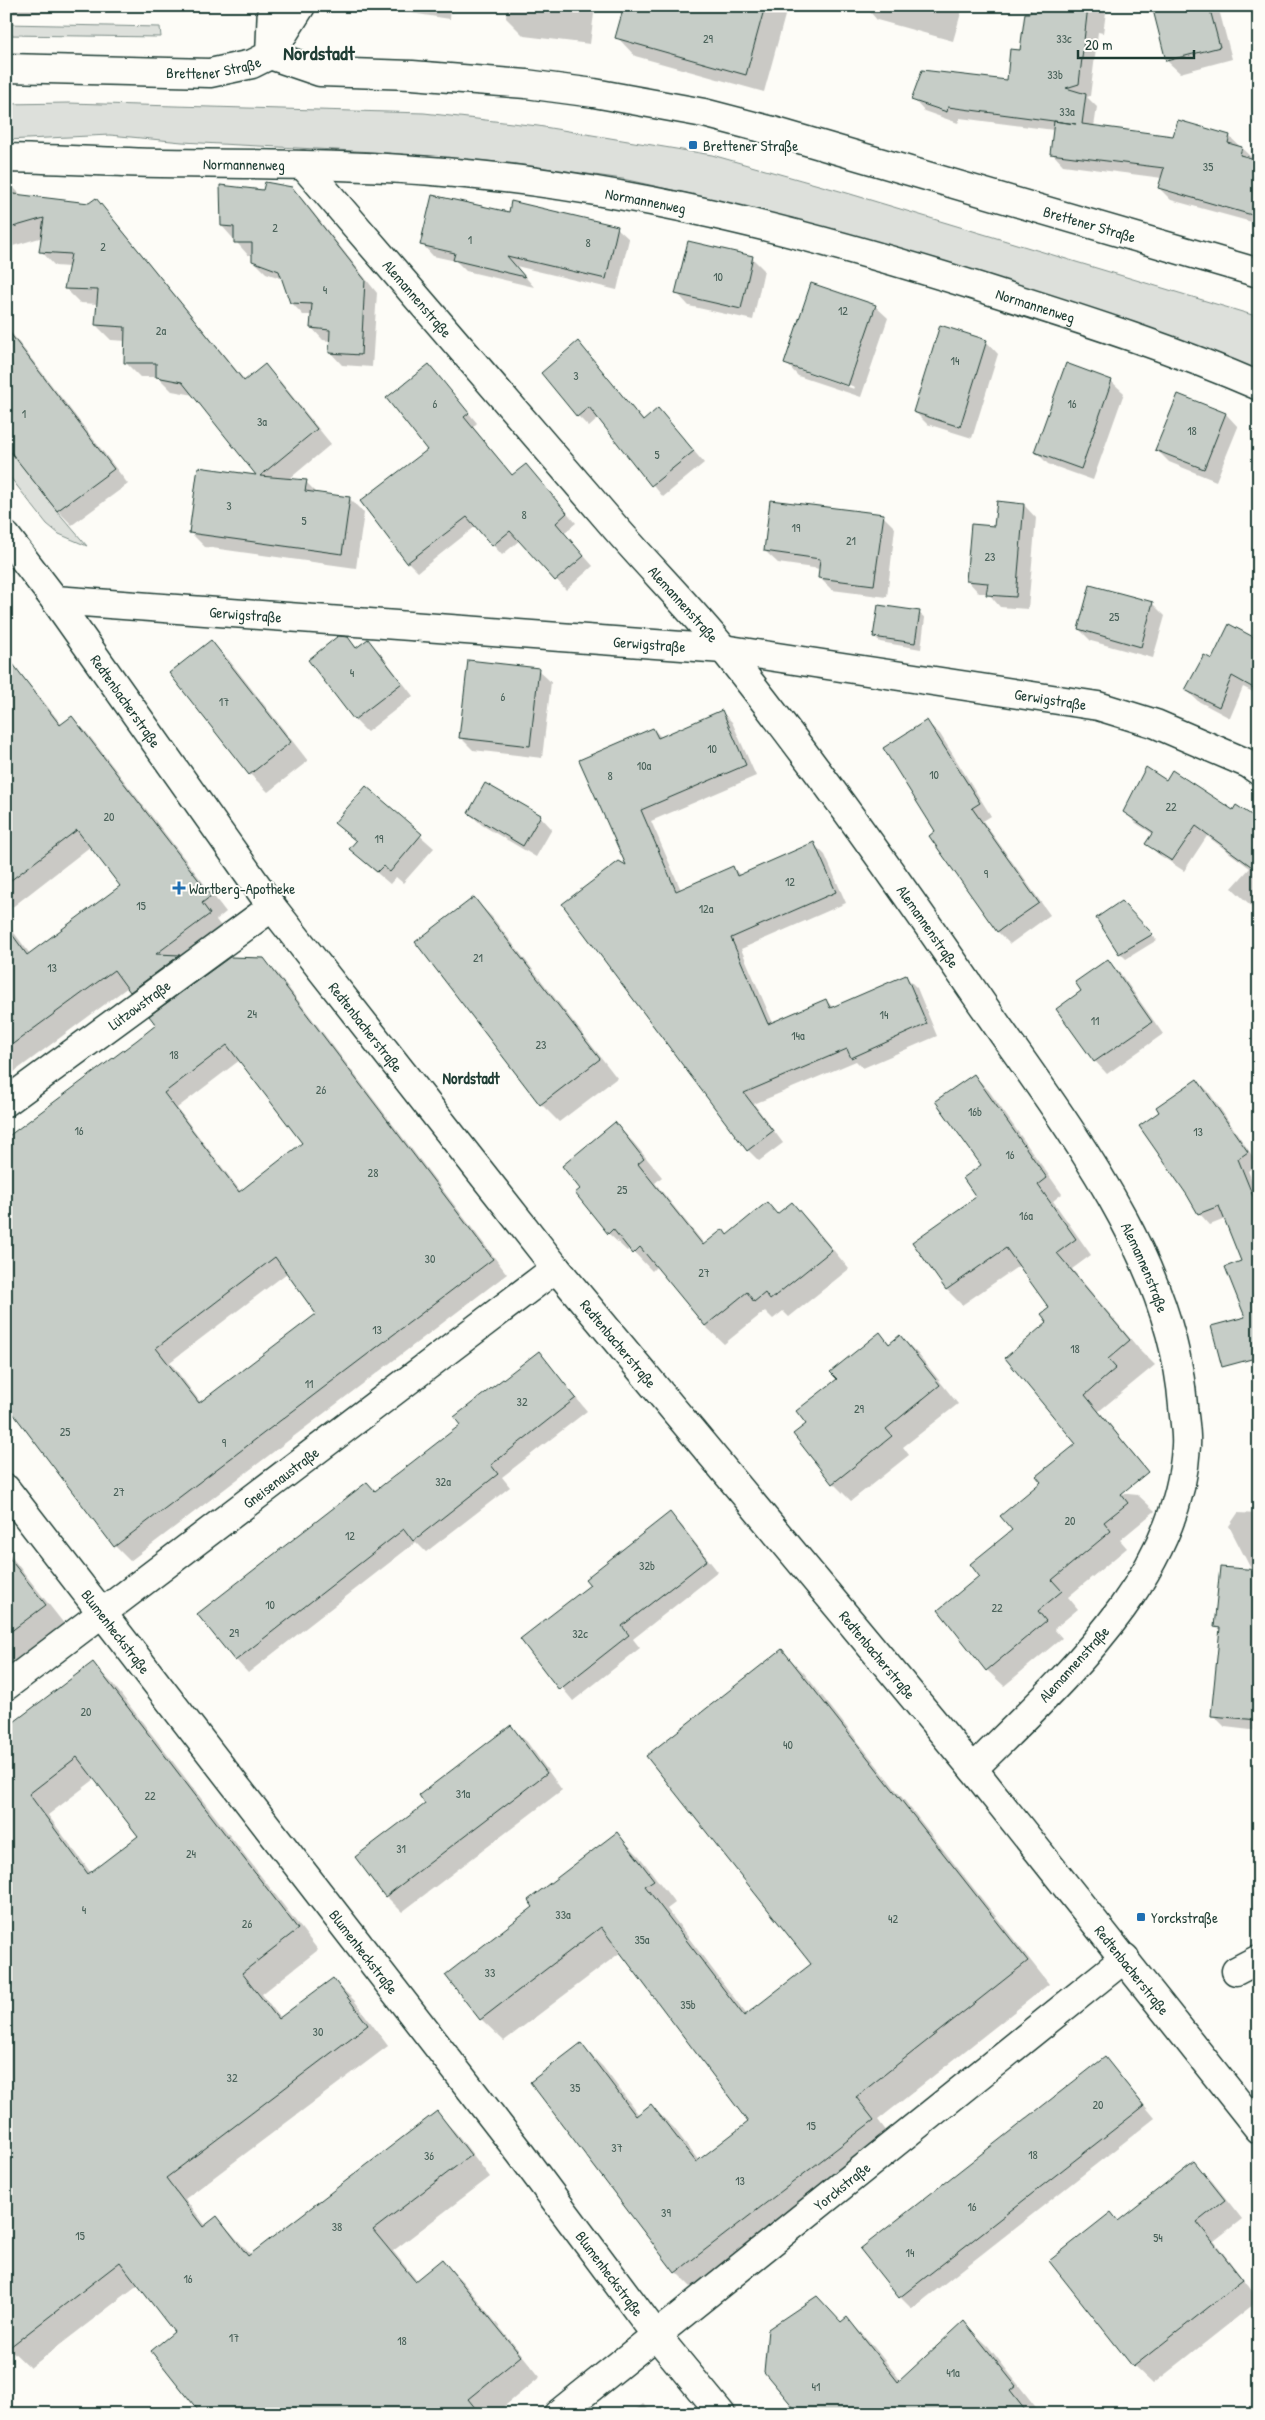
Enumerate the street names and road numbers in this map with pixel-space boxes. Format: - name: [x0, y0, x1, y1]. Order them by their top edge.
- street label: Brettener Straße: [166, 51, 264, 84]
- street label: Normannenweg: [203, 153, 285, 175]
- street label: Normannenweg: [604, 182, 688, 218]
- street label: Brettener Straße: [1041, 200, 1138, 247]
- street label: Alemannenstraße: [378, 255, 457, 342]
- street label: Normannenweg: [993, 283, 1078, 328]
- street label: Alemannenstraße: [644, 561, 724, 647]
- street label: Gerwigstraße: [209, 601, 282, 627]
- street label: Gerwigstraße: [612, 630, 686, 657]
- street label: Redtenbacherstraße: [86, 650, 166, 751]
- street label: Gerwigstraße: [1013, 683, 1088, 715]
- street label: Alemannenstraße: [892, 881, 965, 972]
- street label: Lützowstraße: [104, 974, 175, 1034]
- street label: Redtenbacherstraße: [324, 977, 408, 1076]
- street label: Alemannenstraße: [1116, 1219, 1174, 1315]
- street label: Redtenbacherstraße: [576, 1295, 662, 1392]
- street label: Gneisenaustraße: [238, 1442, 323, 1513]
- street label: Blumenheckstraße: [77, 1585, 156, 1678]
- street label: Redtenbacherstraße: [835, 1606, 921, 1703]
- street label: Alemannenstraße: [1034, 1621, 1114, 1707]
- street label: Blumenheckstraße: [325, 1905, 403, 1998]
- street label: Redtenbacherstraße: [1090, 1920, 1175, 2019]
- street label: Yorckstraße: [809, 2157, 874, 2215]
- street label: Blumenheckstraße: [571, 2226, 649, 2320]

